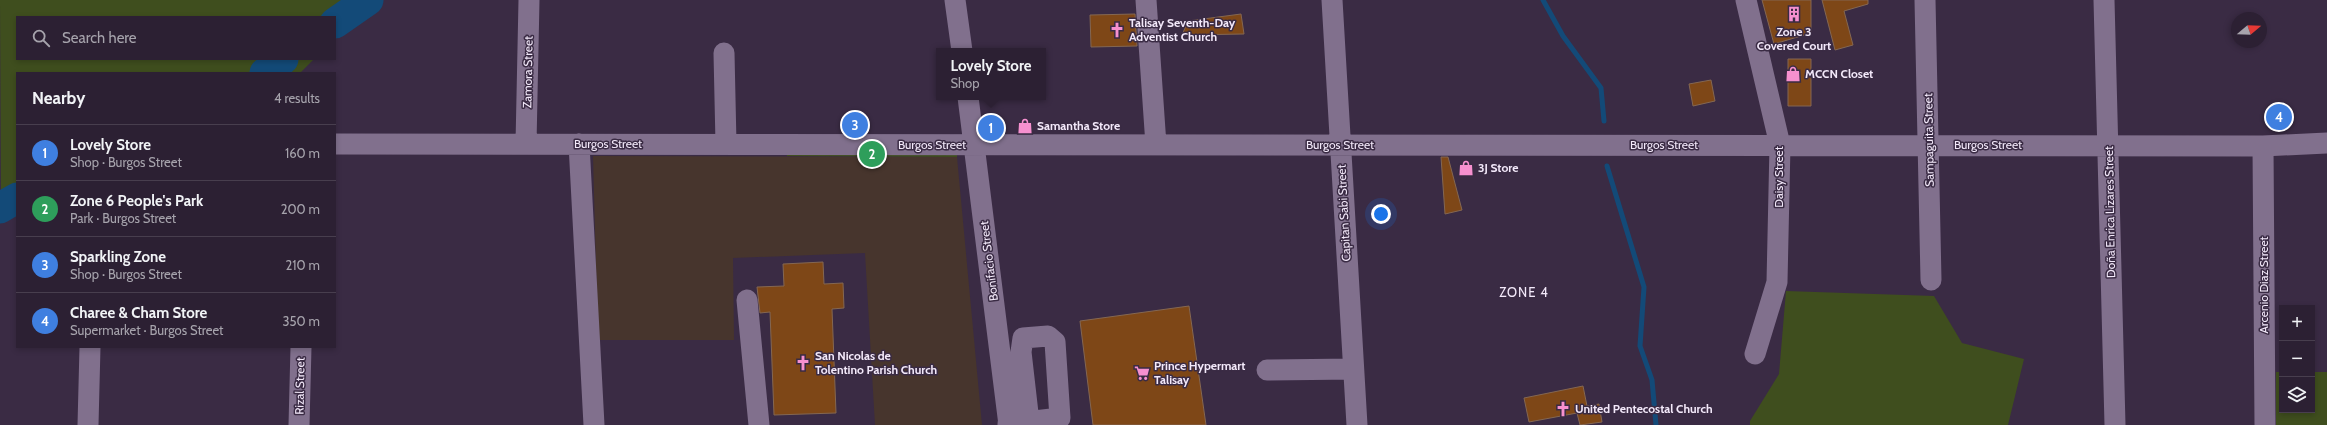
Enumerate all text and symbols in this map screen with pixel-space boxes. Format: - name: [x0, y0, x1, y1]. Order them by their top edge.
- building icon: Zone 3 Covered Court: [1785, 5, 1803, 23]
- north arrow: [2231, 12, 2267, 48]
- place label: Talisay Seventh-Day Adventist Church: [1129, 15, 1236, 44]
- search box: [16, 16, 336, 60]
- church icon: Talisay Seventh-Day Adventist Church: [1108, 21, 1126, 39]
- place label: Zone 3 Covered Court: [1757, 24, 1831, 53]
- icon: search: [30, 27, 52, 49]
- text: Search here: [62, 29, 137, 47]
- street label: Zamora Street: [519, 36, 536, 108]
- popup: [936, 48, 1046, 100]
- text: Lovely Store: [951, 57, 1031, 75]
- shop icon: MCCN Closet: [1784, 65, 1802, 83]
- place label: MCCN Closet: [1805, 66, 1873, 81]
- text: Shop: [951, 75, 979, 91]
- text: Nearby: [32, 88, 85, 108]
- text: 4 results: [274, 90, 320, 106]
- street label: Sampaguita Street: [1920, 93, 1937, 187]
- pin: 4: [2266, 102, 2292, 132]
- pin: 3: [842, 110, 868, 140]
- pin: 1: [978, 113, 1004, 143]
- shop icon: Samantha Store: [1016, 117, 1034, 135]
- place label: Samantha Store: [1037, 118, 1120, 133]
- text: Lovely Store: [70, 136, 151, 154]
- street label: Burgos Street: [574, 136, 642, 151]
- street label: Burgos Street: [898, 137, 966, 152]
- street label: Burgos Street: [1306, 137, 1374, 152]
- street label: Burgos Street: [1630, 137, 1698, 152]
- street label: Burgos Street: [1954, 137, 2022, 152]
- pin: 2: [859, 139, 885, 169]
- text: 1: [43, 145, 47, 161]
- text: 160 m: [285, 145, 320, 161]
- street label: Daisy Street: [1771, 146, 1786, 208]
- street label: Doña Enrica Lizares Street: [2101, 146, 2118, 278]
- text: Shop · Burgos Street: [70, 154, 182, 170]
- shop icon: 3J Store: [1457, 159, 1475, 177]
- place label: 3J Store: [1478, 160, 1518, 175]
- street label: Capitan Sabi Street: [1333, 164, 1354, 262]
- text: Zone 6 People's Park: [70, 192, 203, 210]
- text: 2: [42, 201, 48, 217]
- text: 200 m: [281, 201, 320, 217]
- your location: [1371, 204, 1391, 224]
- text: Park · Burgos Street: [70, 210, 176, 226]
- street label: Bonifacio Street: [976, 220, 1001, 302]
- street label: Arcenio Diaz Street: [2256, 236, 2271, 334]
- text: Sparkling Zone: [70, 248, 166, 266]
- text: 3: [41, 257, 49, 273]
- text: 210 m: [286, 257, 320, 273]
- text: Shop · Burgos Street: [70, 266, 182, 282]
- district label: ZONE 4: [1499, 284, 1549, 300]
- text: Charee & Cham Store: [70, 304, 207, 322]
- map controls: [2279, 305, 2315, 413]
- button: +: [2279, 305, 2315, 341]
- text: 4: [41, 313, 49, 329]
- text: 350 m: [283, 313, 320, 329]
- text: Supermarket · Burgos Street: [70, 322, 223, 338]
- button: −: [2279, 341, 2315, 377]
- place label: San Nicolas de Tolentino Parish Church: [815, 348, 937, 377]
- church icon: San Nicolas de Tolentino Parish Church: [794, 354, 812, 372]
- street label: Rizal Street: [291, 357, 308, 415]
- place label: Prince Hypermart Talisay: [1154, 358, 1245, 387]
- supermarket icon: Prince Hypermart Talisay: [1133, 364, 1151, 382]
- button: layers: [2279, 377, 2315, 413]
- church icon: United Pentecostal Church: [1554, 400, 1572, 418]
- place label: United Pentecostal Church: [1575, 401, 1713, 416]

